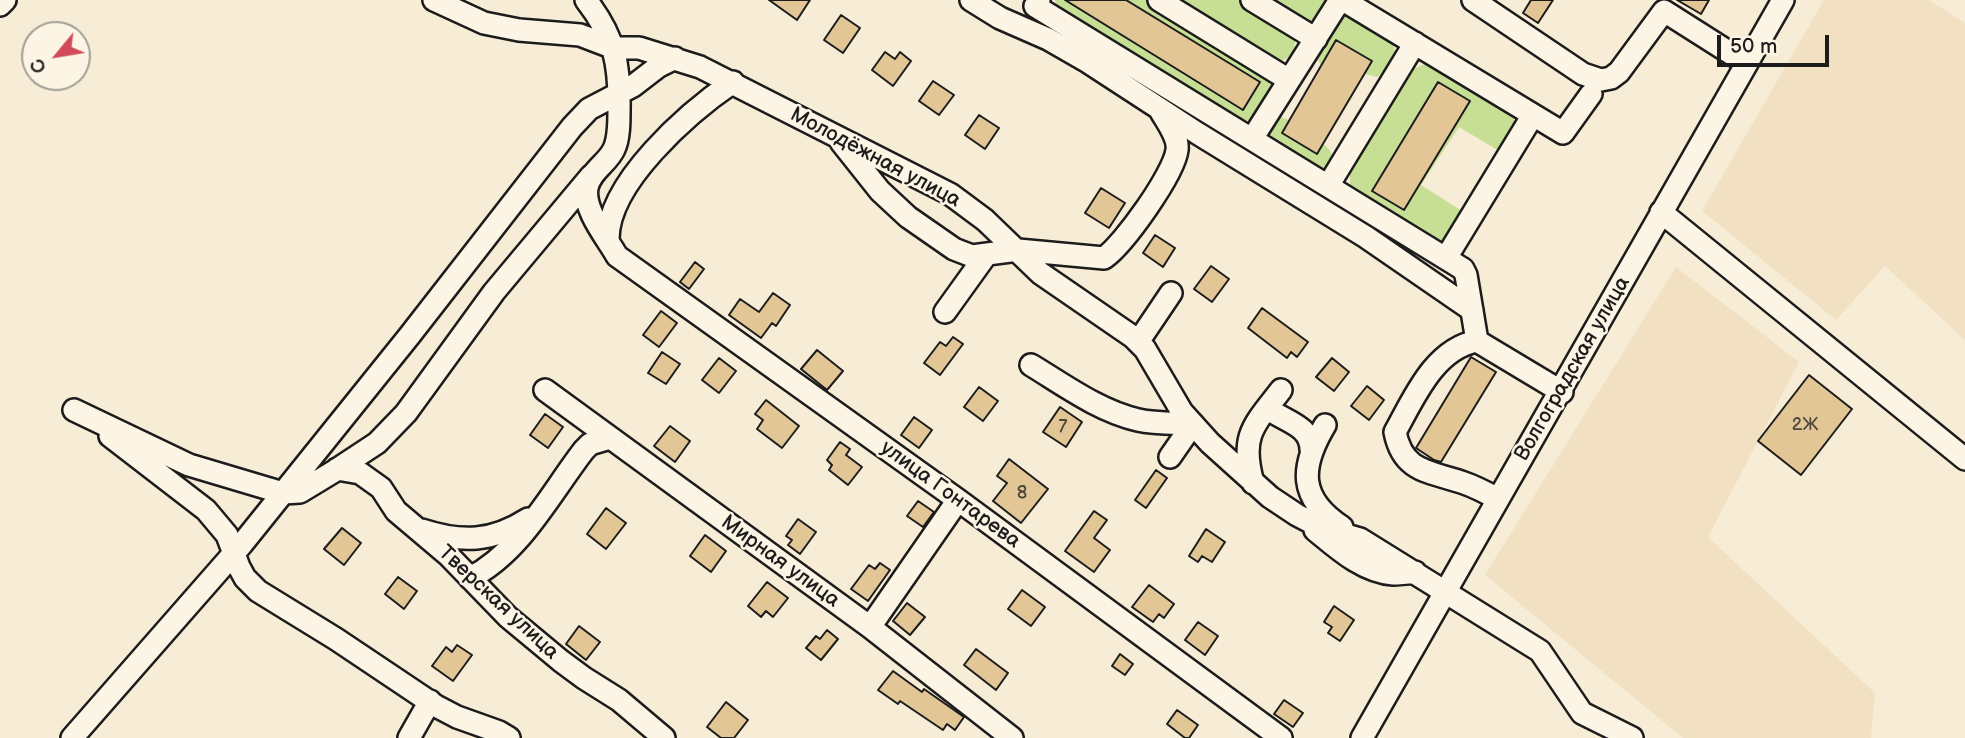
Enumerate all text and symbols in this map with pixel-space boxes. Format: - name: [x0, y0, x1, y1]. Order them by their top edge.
- north arrow: [21, 21, 91, 91]
- scale bar: [1720, 21, 1832, 65]
- text: 50 m: [1730, 34, 1777, 59]
- text: С: [26, 54, 52, 77]
- street label: Молодёжная улица: [786, 102, 964, 214]
- street label: Волгоградская улица: [1510, 272, 1636, 466]
- house number: 2Ж: [1792, 414, 1818, 436]
- house number: 7: [1059, 416, 1067, 438]
- street label: улица Гонтарева: [875, 436, 1025, 554]
- house number: 8: [1017, 482, 1027, 504]
- street label: Мирная улица: [716, 510, 844, 614]
- street label: Тверская улица: [432, 541, 564, 665]

